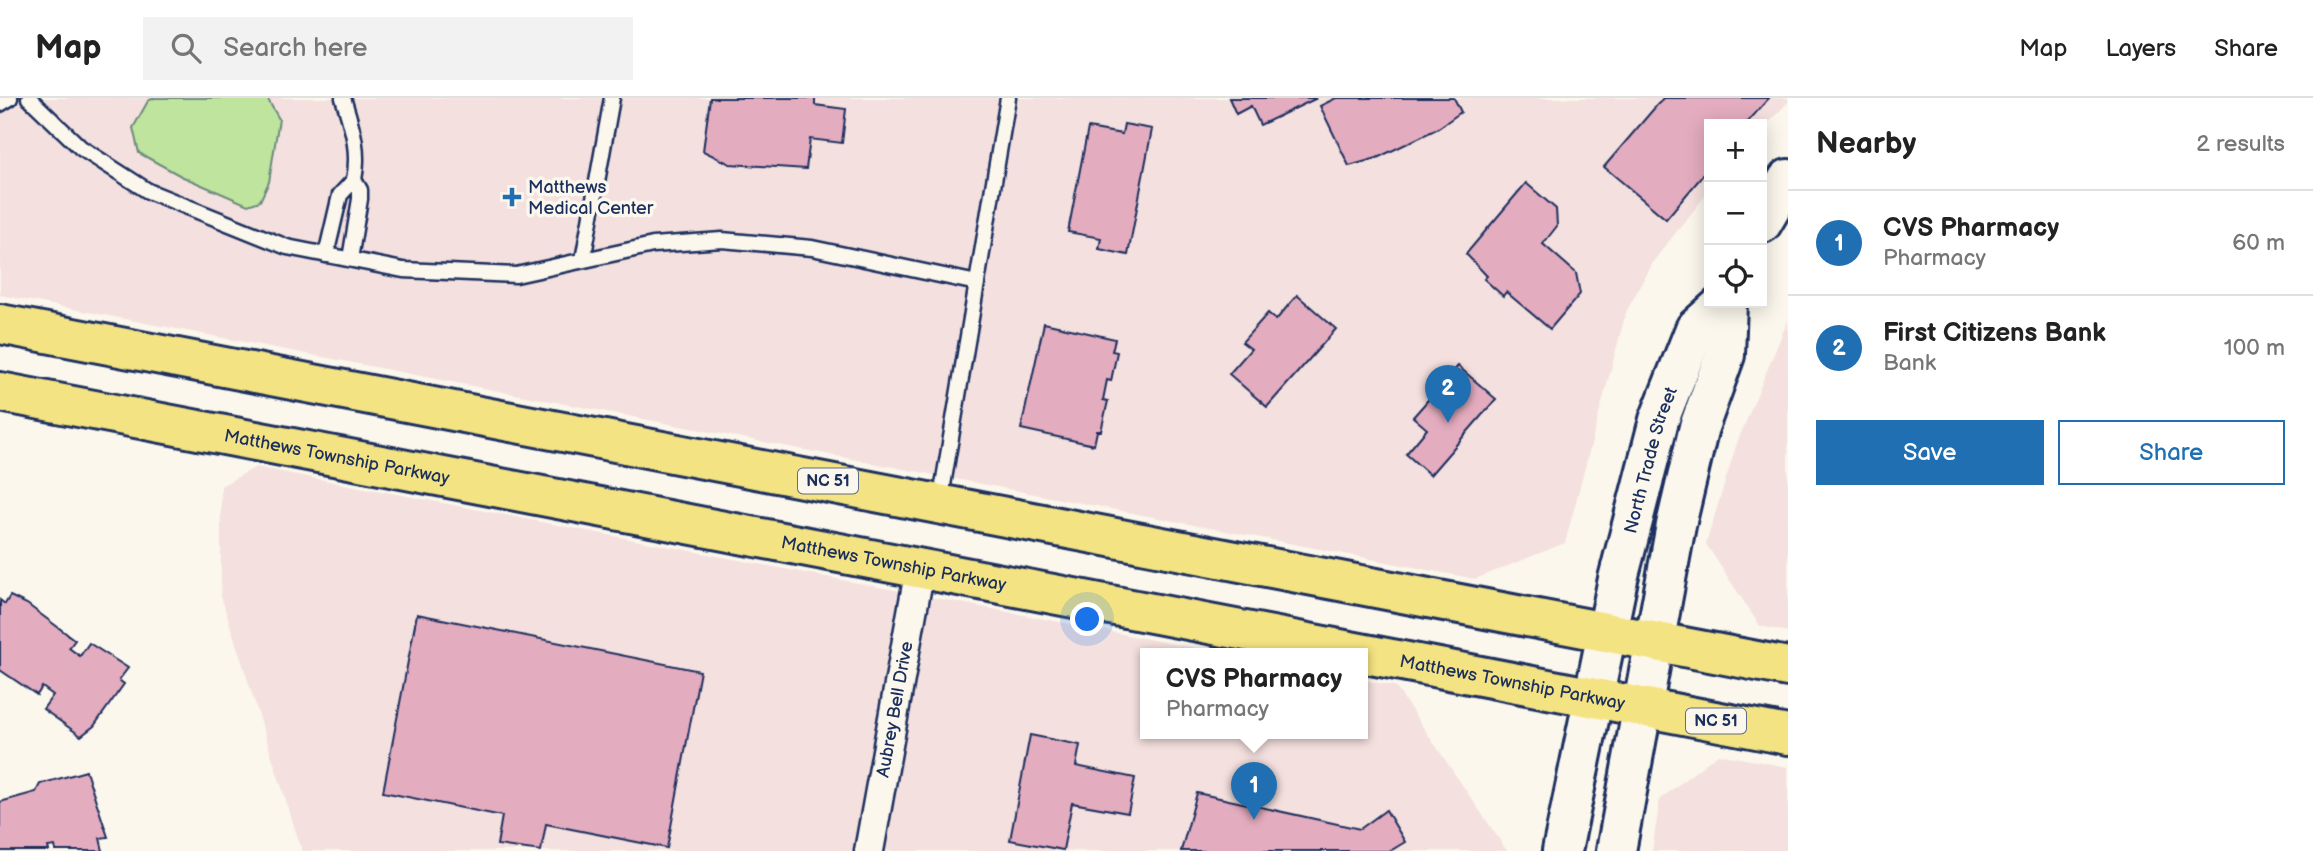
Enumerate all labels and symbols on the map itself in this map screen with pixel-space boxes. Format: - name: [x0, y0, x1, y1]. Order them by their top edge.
- place label: Matthews Medical Center: [528, 177, 654, 219]
- marker: Matthews Medical Center: [502, 187, 522, 207]
- pin: 2: [1425, 365, 1471, 423]
- street label: North Trade Street: [1620, 383, 1682, 536]
- street label: Matthews Township Parkway: [222, 425, 452, 489]
- road number: NC 51: [798, 468, 858, 494]
- street label: Matthews Township Parkway: [779, 532, 1009, 595]
- your location: [1070, 602, 1104, 636]
- street label: Aubrey Bell Drive: [872, 639, 917, 779]
- street label: Matthews Township Parkway: [1398, 650, 1628, 714]
- road number: NC 51: [1686, 708, 1746, 734]
- pin: 1: [1231, 762, 1277, 820]

